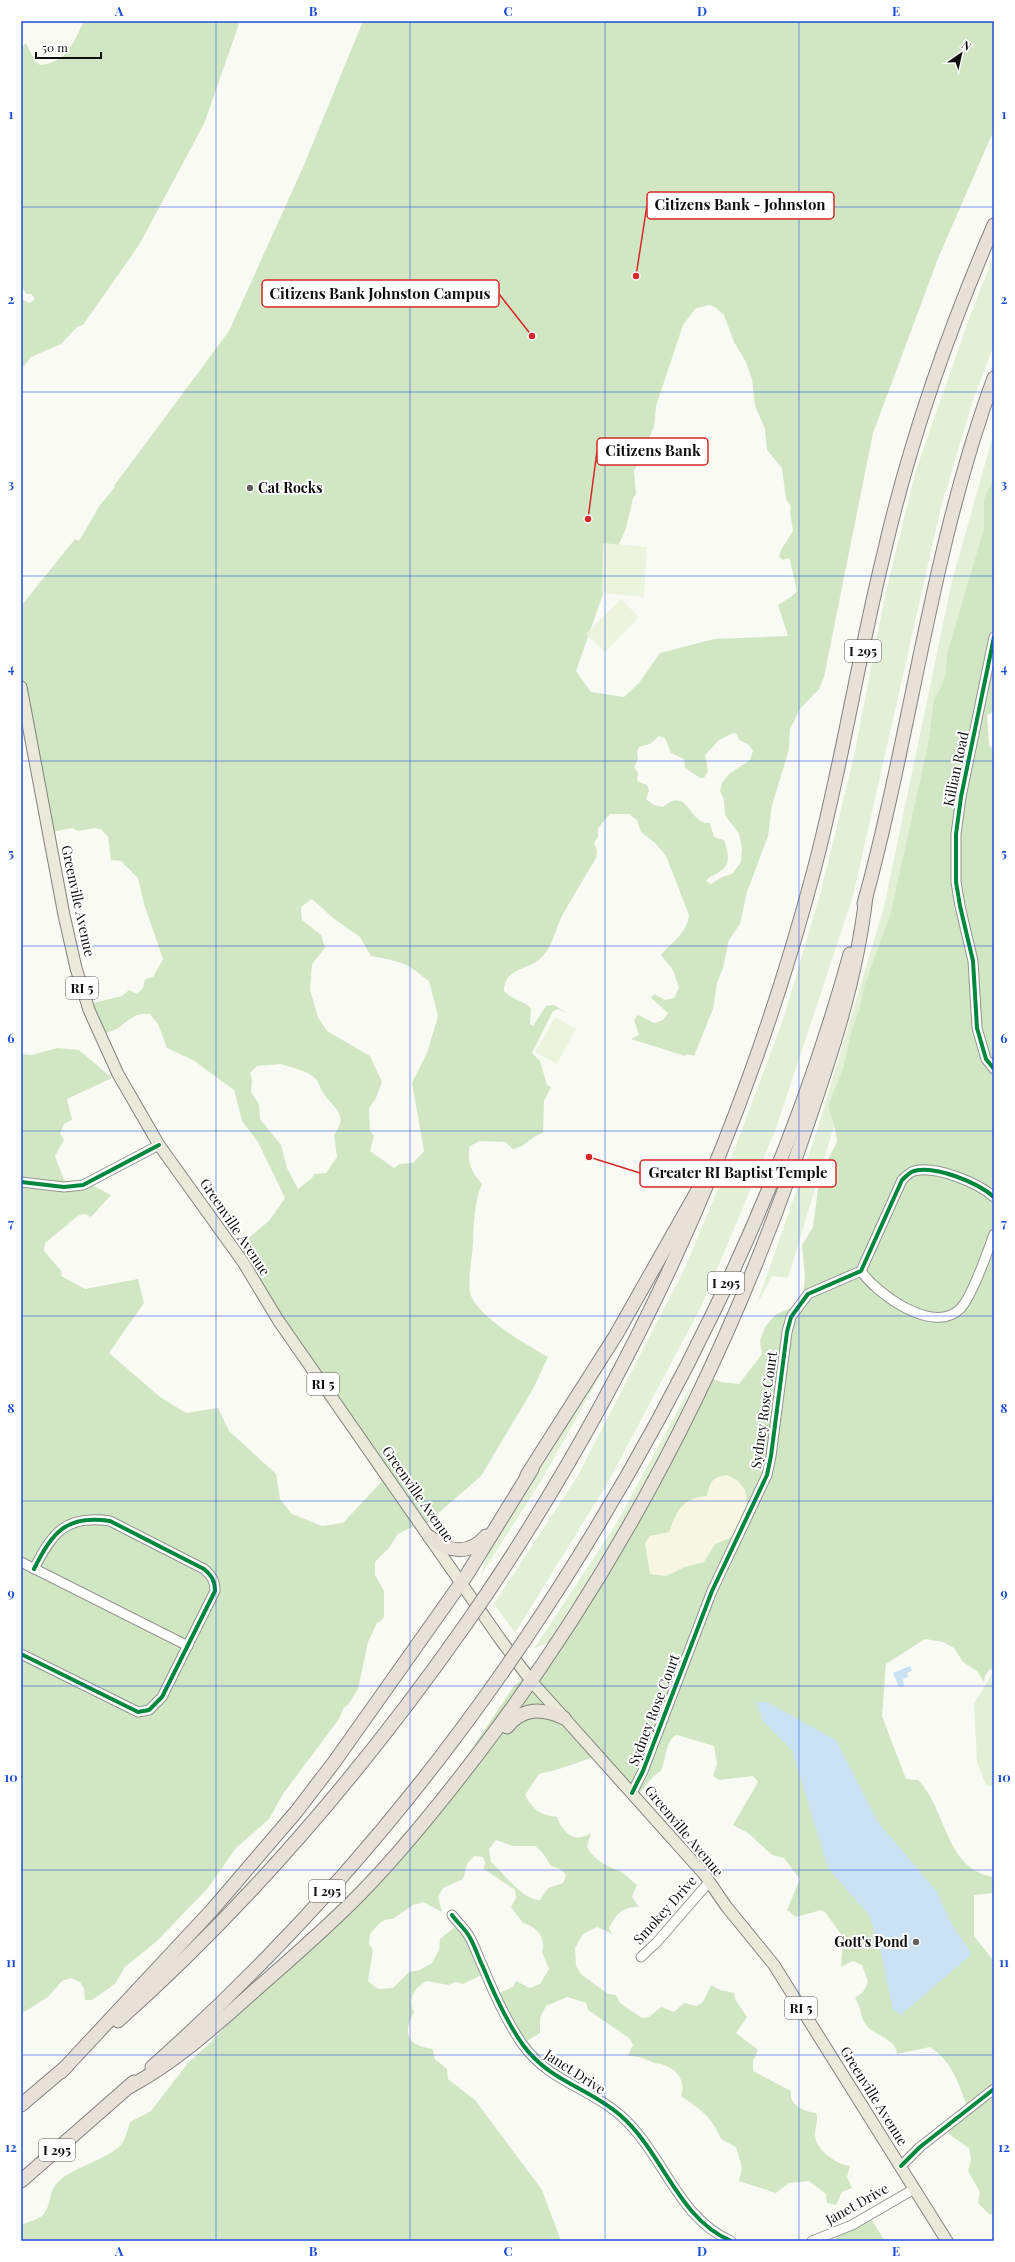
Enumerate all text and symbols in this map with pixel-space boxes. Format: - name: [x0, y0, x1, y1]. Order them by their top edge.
- text: A: [114, 2, 124, 19]
- text: B: [309, 2, 318, 19]
- text: C: [503, 2, 513, 19]
- text: D: [697, 2, 707, 19]
- text: E: [892, 2, 900, 19]
- scale bar: [36, 34, 101, 60]
- north arrow: [941, 34, 981, 74]
- text: N: [959, 37, 974, 54]
- text: 50 m: [42, 39, 68, 55]
- text: 1: [9, 105, 14, 122]
- text: 1: [1002, 105, 1007, 122]
- callout: Citizens Bank - Johnston: [647, 192, 834, 219]
- text: Citizens Bank - Johnston: [654, 194, 826, 214]
- callout: Citizens Bank Johnston Campus: [262, 280, 499, 307]
- text: Citizens Bank Johnston Campus: [270, 283, 491, 303]
- text: 2: [8, 290, 15, 307]
- text: 2: [1001, 290, 1008, 307]
- callout: Citizens Bank: [597, 438, 708, 465]
- text: Citizens Bank: [605, 440, 701, 460]
- text: 3: [8, 475, 14, 492]
- text: 3: [1001, 475, 1007, 492]
- place label: Cat Rocks: [258, 478, 322, 497]
- marker: Cat Rocks: [245, 483, 255, 493]
- road number: I 295: [845, 640, 881, 662]
- text: 4: [8, 659, 15, 676]
- text: 4: [1001, 659, 1008, 676]
- street label: Killian Road: [938, 730, 973, 808]
- text: 5: [8, 844, 14, 861]
- street label: Greenville Avenue: [57, 844, 100, 958]
- text: 5: [1001, 844, 1007, 861]
- road number: RI 5: [66, 977, 98, 999]
- text: 6: [7, 1029, 15, 1046]
- text: 6: [1000, 1029, 1008, 1046]
- callout: Greater RI Baptist Temple: [640, 1160, 836, 1187]
- text: Greater RI Baptist Temple: [648, 1162, 828, 1182]
- street label: Greenville Avenue: [196, 1174, 275, 1279]
- text: 7: [8, 1214, 14, 1231]
- text: 7: [1001, 1214, 1007, 1231]
- road number: I 295: [708, 1272, 744, 1294]
- street label: Sydney Rose Court: [746, 1349, 781, 1470]
- road number: RI 5: [307, 1373, 339, 1395]
- text: 8: [7, 1399, 15, 1416]
- text: 8: [1000, 1399, 1008, 1416]
- street label: Greenville Avenue: [378, 1442, 459, 1546]
- text: 9: [7, 1584, 15, 1601]
- text: 9: [1000, 1584, 1008, 1601]
- street label: Sydney Rose Court: [623, 1650, 684, 1768]
- text: 10: [4, 1768, 18, 1785]
- text: 10: [997, 1768, 1011, 1785]
- street label: Greenville Avenue: [641, 1781, 728, 1880]
- street label: Smokey Drive: [629, 1871, 701, 1948]
- road number: I 295: [309, 1880, 345, 1902]
- place label: Gott's Pond: [834, 1932, 909, 1951]
- marker: Gott's Pond: [911, 1937, 921, 1947]
- text: 11: [6, 1953, 16, 1970]
- text: 11: [999, 1953, 1009, 1970]
- road number: RI 5: [785, 1997, 817, 2019]
- street label: Greenville Avenue: [836, 2043, 913, 2149]
- street label: Janet Drive: [540, 2044, 609, 2098]
- text: 12: [5, 2138, 17, 2155]
- text: 12: [998, 2138, 1010, 2155]
- road number: I 295: [39, 2139, 75, 2161]
- street label: Janet Drive: [821, 2178, 892, 2229]
- text: A: [114, 2242, 124, 2259]
- text: B: [309, 2242, 318, 2259]
- text: C: [503, 2242, 513, 2259]
- text: D: [697, 2242, 707, 2259]
- text: E: [892, 2242, 900, 2259]

